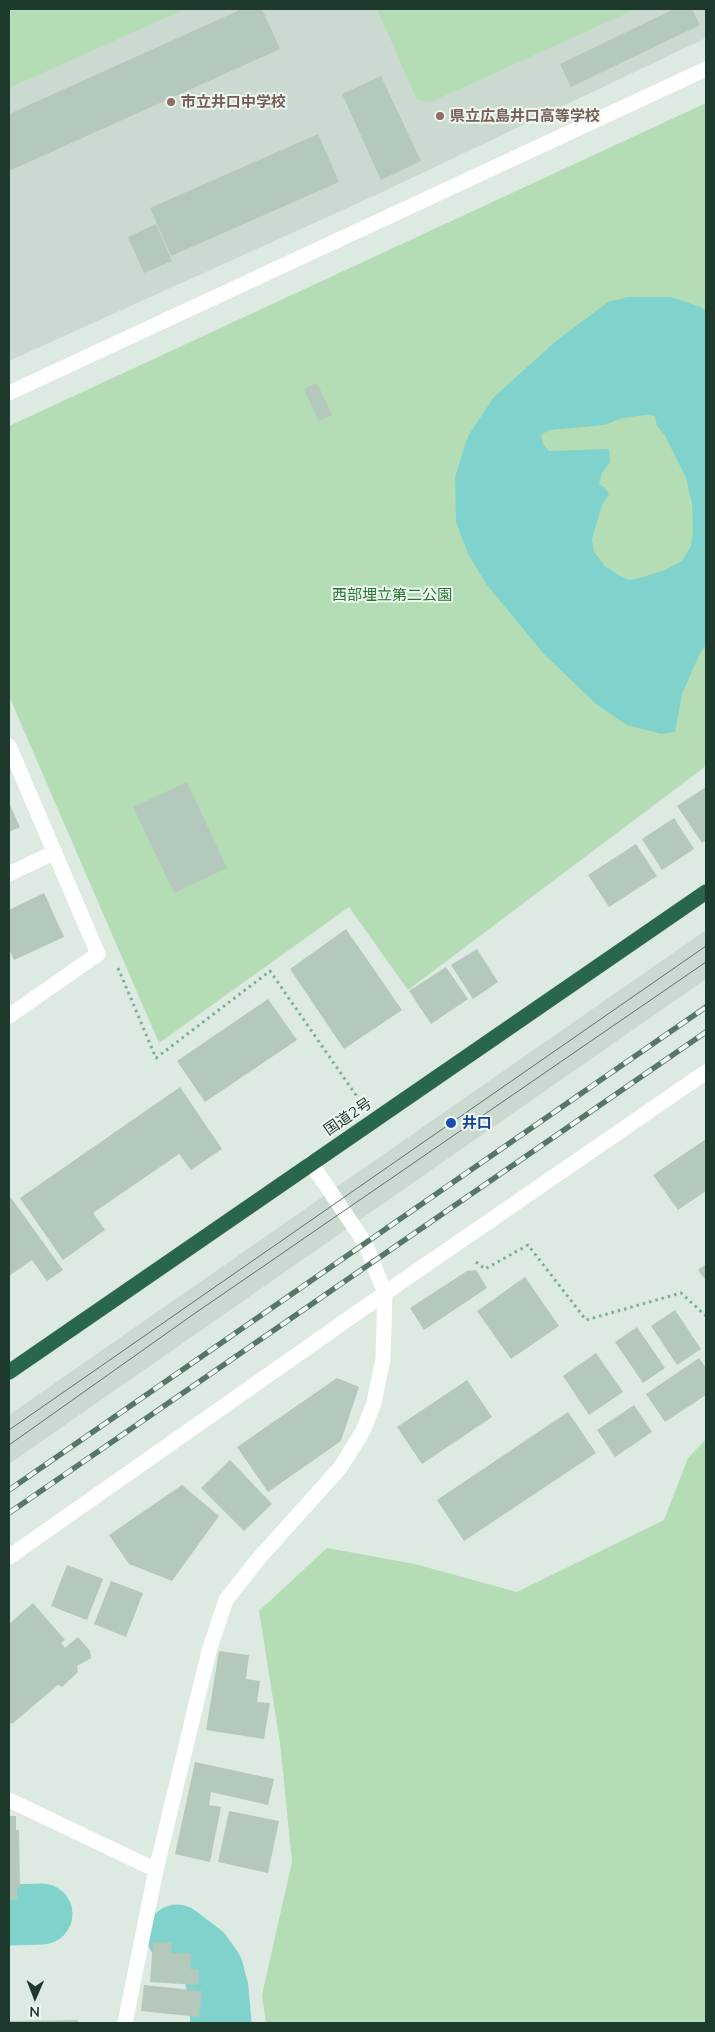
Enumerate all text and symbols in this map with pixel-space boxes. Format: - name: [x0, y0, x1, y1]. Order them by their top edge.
- place label: 市立井口中学校: [181, 93, 286, 111]
- marker: 市立井口中学校: [165, 96, 177, 108]
- place label: 県立広島井口高等学校: [450, 107, 600, 125]
- marker: 県立広島井口高等学校: [434, 110, 446, 122]
- park label: 西部埋立第二公園: [332, 586, 452, 604]
- street label: 国道2号: [321, 1094, 375, 1140]
- place label: 井口: [462, 1114, 492, 1132]
- marker: 井口: [444, 1116, 458, 1130]
- north arrow: [10, 1972, 60, 2022]
- text: N: [29, 2003, 40, 2021]

